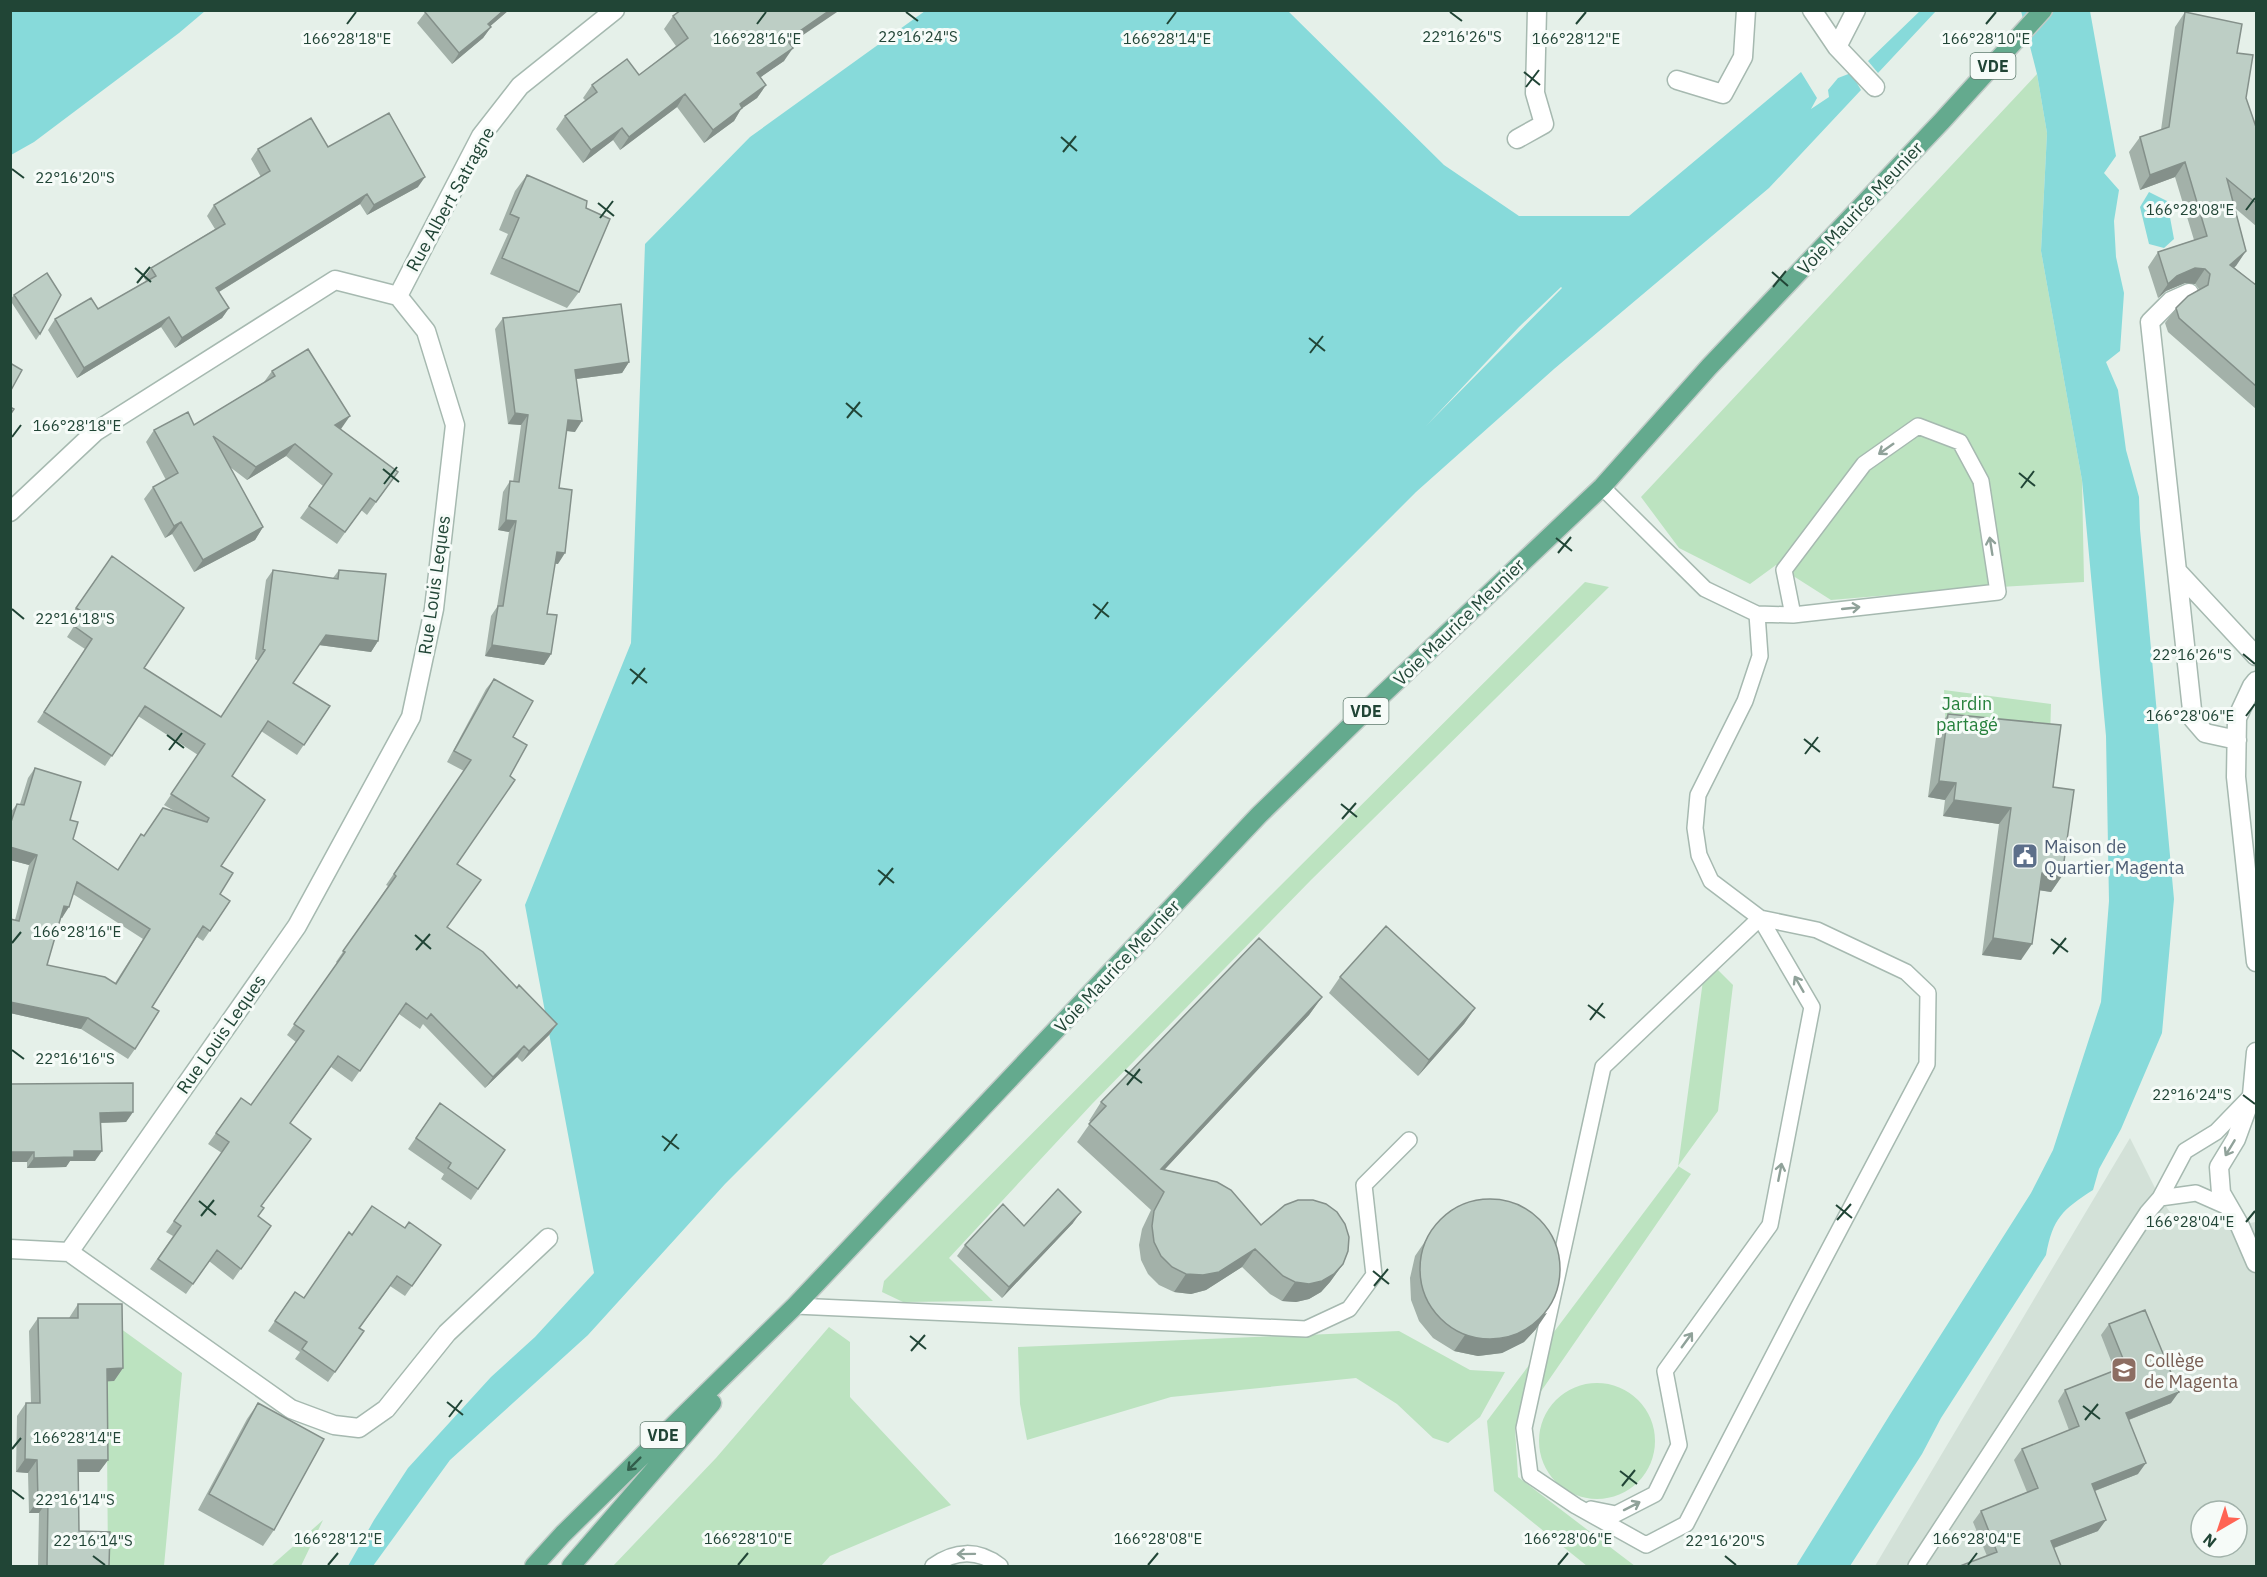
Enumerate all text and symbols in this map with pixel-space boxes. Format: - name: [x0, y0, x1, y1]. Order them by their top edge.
- text: 22°16'24"S: [878, 27, 958, 46]
- text: 22°16'26"S: [1422, 27, 1502, 46]
- text: 166°28'18"E: [303, 29, 391, 48]
- text: 166°28'16"E: [713, 29, 801, 48]
- text: 166°28'14"E: [1123, 29, 1211, 48]
- text: 166°28'12"E: [1532, 29, 1620, 48]
- text: 166°28'10"E: [1942, 29, 2030, 48]
- road number: VDE: [1970, 53, 2016, 79]
- street label: Rue Albert Satragne: [401, 122, 499, 275]
- street label: Voie Maurice Meunier: [1792, 136, 1928, 279]
- text: 22°16'20"S: [35, 168, 115, 187]
- text: 166°28'08"E: [2146, 200, 2234, 219]
- text: 166°28'18"E: [33, 416, 121, 435]
- one-way arrow: [1878, 443, 1894, 455]
- street label: Rue Louis Leques: [413, 514, 455, 656]
- one-way arrow: [1986, 537, 1997, 556]
- street label: Voie Maurice Meunier: [1389, 553, 1530, 691]
- one-way arrow: [1841, 602, 1861, 613]
- text: 22°16'18"S: [35, 609, 115, 628]
- text: 22°16'26"S: [2152, 645, 2232, 664]
- park label: Jardin partagé: [1936, 692, 1998, 736]
- road number: VDE: [1344, 698, 1388, 724]
- text: 166°28'06"E: [2146, 706, 2234, 725]
- place label: Maison de Quartier Magenta: [2044, 835, 2185, 879]
- public building icon: Maison de Quartier Magenta: [2010, 841, 2040, 871]
- street label: Voie Maurice Meunier: [1049, 894, 1185, 1037]
- text: 166°28'16"E: [33, 922, 121, 941]
- street label: Rue Louis Leques: [171, 970, 271, 1098]
- one-way arrow: [1793, 976, 1805, 993]
- text: 22°16'16"S: [35, 1049, 115, 1068]
- text: 22°16'24"S: [2152, 1085, 2232, 1104]
- one-way arrow: [2224, 1139, 2236, 1156]
- one-way arrow: [1775, 1163, 1786, 1182]
- text: 166°28'04"E: [2146, 1212, 2234, 1231]
- one-way arrow: [1681, 1332, 1693, 1348]
- place label: Collège de Magenta: [2144, 1349, 2239, 1393]
- school or university icon: Collège de Magenta: [2109, 1355, 2139, 1385]
- road number: VDE: [640, 1422, 686, 1448]
- text: 166°28'14"E: [33, 1428, 121, 1447]
- one-way arrow: [626, 1457, 641, 1472]
- text: 22°16'14"S: [35, 1490, 115, 1509]
- north arrow: [2189, 1499, 2249, 1559]
- one-way arrow: [1622, 1500, 1640, 1511]
- text: 166°28'12"E: [294, 1529, 382, 1548]
- text: 166°28'10"E: [704, 1529, 792, 1548]
- text: 166°28'08"E: [1114, 1529, 1202, 1548]
- text: 166°28'06"E: [1524, 1529, 1612, 1548]
- text: 166°28'04"E: [1933, 1529, 2021, 1548]
- text: N: [2199, 1529, 2220, 1552]
- text: 22°16'14"S: [53, 1531, 133, 1550]
- text: 22°16'20"S: [1685, 1531, 1765, 1550]
- one-way arrow: [957, 1548, 977, 1560]

